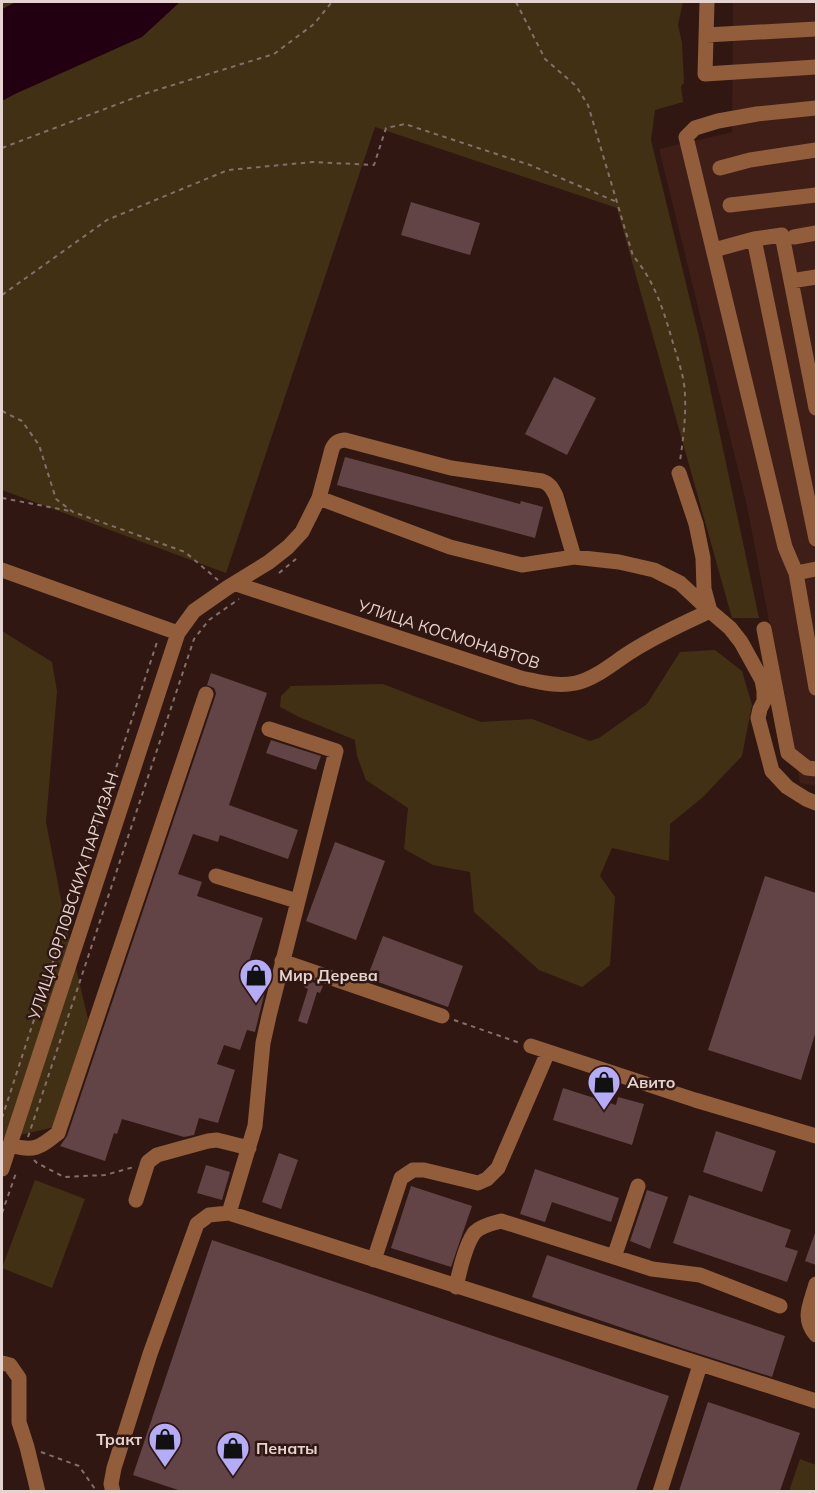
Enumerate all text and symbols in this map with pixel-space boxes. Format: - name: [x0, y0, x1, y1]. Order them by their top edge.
- street label: УЛИЦА КОСМОНАВТОВ: [354, 595, 543, 673]
- street label: УЛИЦА ОРЛОВСКИХ ПАРТИЗАН: [23, 770, 123, 1023]
- shop icon: Мир Дерева: [238, 957, 274, 1004]
- place label: Мир Дерева: [279, 965, 378, 985]
- shop icon: Авито: [586, 1064, 622, 1111]
- place label: Авито: [627, 1072, 675, 1092]
- shop icon: Тракт: [147, 1421, 183, 1468]
- place label: Тракт: [96, 1429, 142, 1449]
- shop icon: Пенаты: [215, 1430, 251, 1477]
- place label: Пенаты: [256, 1438, 318, 1458]

